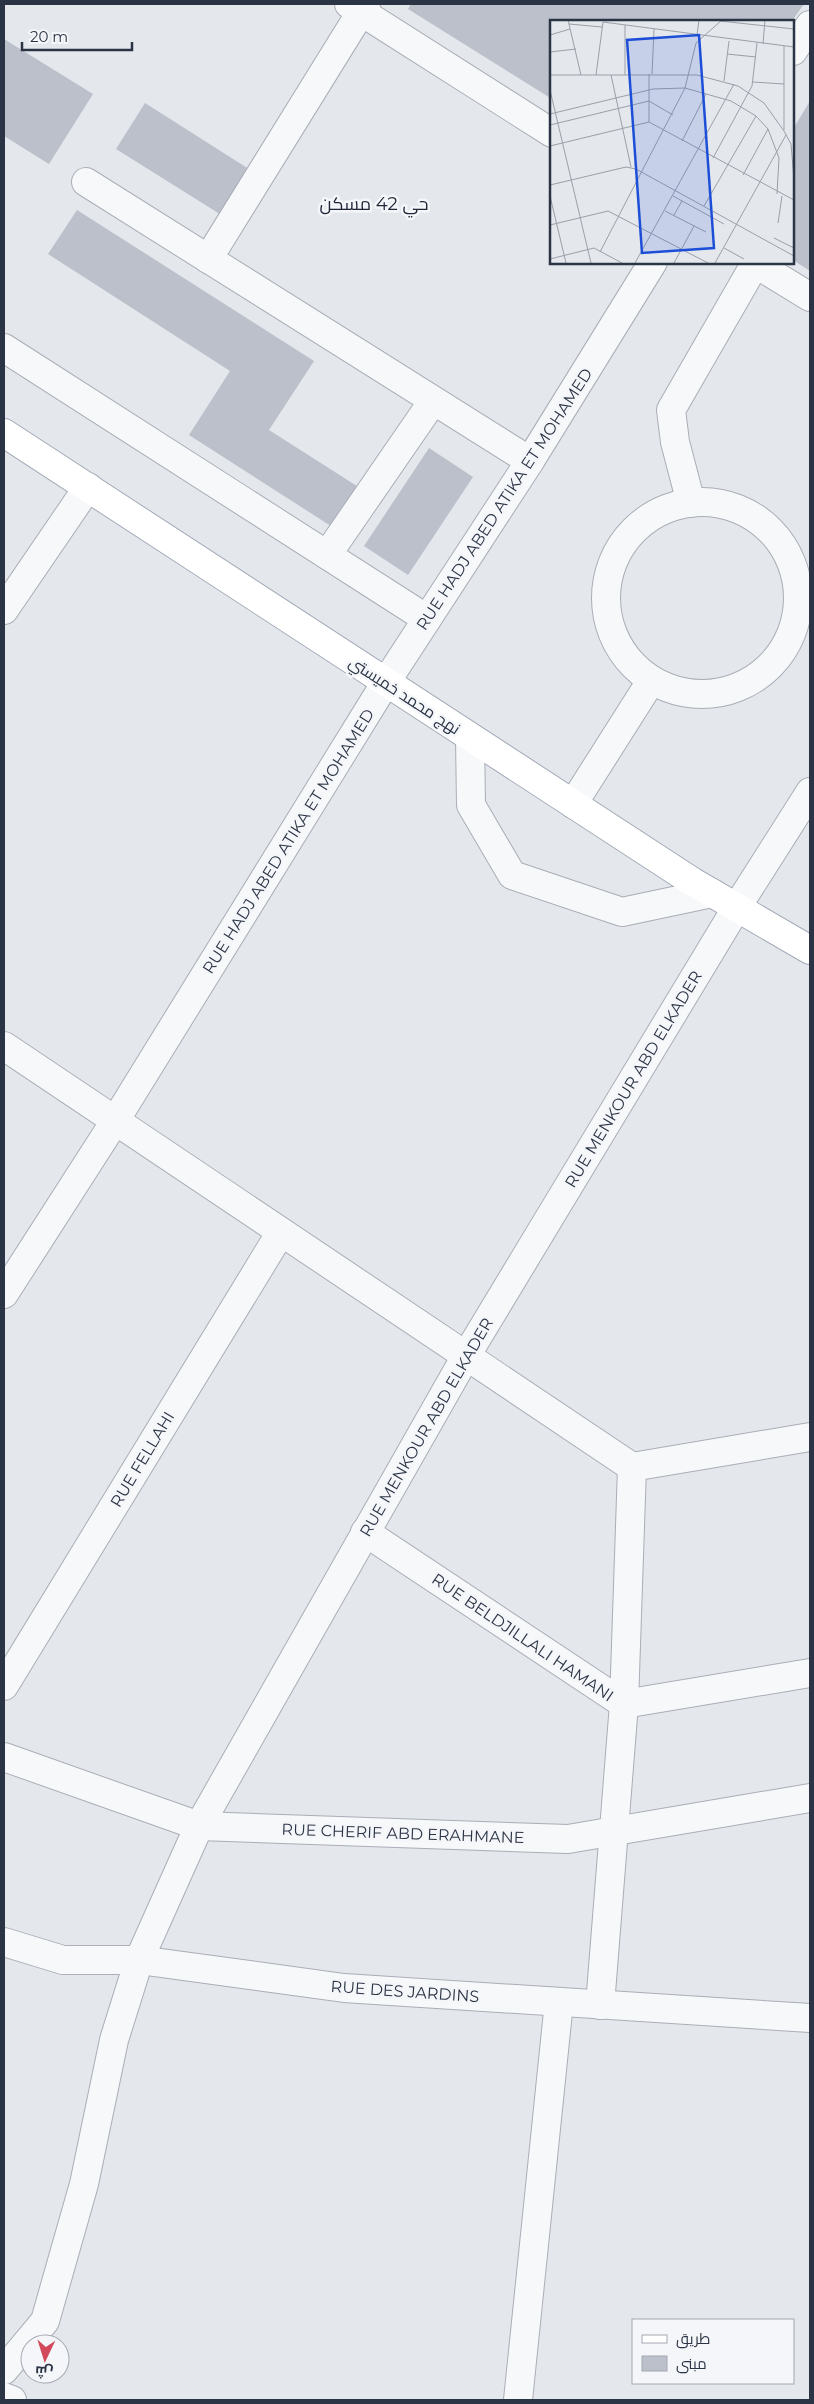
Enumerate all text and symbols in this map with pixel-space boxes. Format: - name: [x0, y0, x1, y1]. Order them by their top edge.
- scale bar: [22, 20, 132, 52]
- inset map: [550, 20, 794, 264]
- text: 20 m: [30, 27, 68, 46]
- district label: حي 42 مسكن: [320, 193, 428, 218]
- street label: RUE HADJ ABED ATIKA ET MOHAMED: [412, 365, 596, 634]
- street label: نهج محمد خميستي: [344, 652, 464, 742]
- street label: RUE HADJ ABED ATIKA ET MOHAMED: [199, 705, 378, 977]
- street label: RUE MENKOUR ABD ELKADER: [561, 967, 706, 1191]
- street label: RUE MENKOUR ABD ELKADER: [356, 1314, 497, 1540]
- street label: RUE FELLAHI: [106, 1408, 178, 1510]
- street label: RUE BELDJILLALI HAMANI: [428, 1569, 617, 1705]
- street label: RUE CHERIF ABD ERAHMANE: [281, 1820, 525, 1847]
- street label: RUE DES JARDINS: [330, 1977, 480, 2006]
- legend: [632, 2319, 794, 2384]
- text: طريق: [676, 2329, 710, 2349]
- north arrow: [20, 2334, 70, 2384]
- text: مبنى: [676, 2354, 707, 2374]
- text: ش: [34, 2362, 54, 2382]

